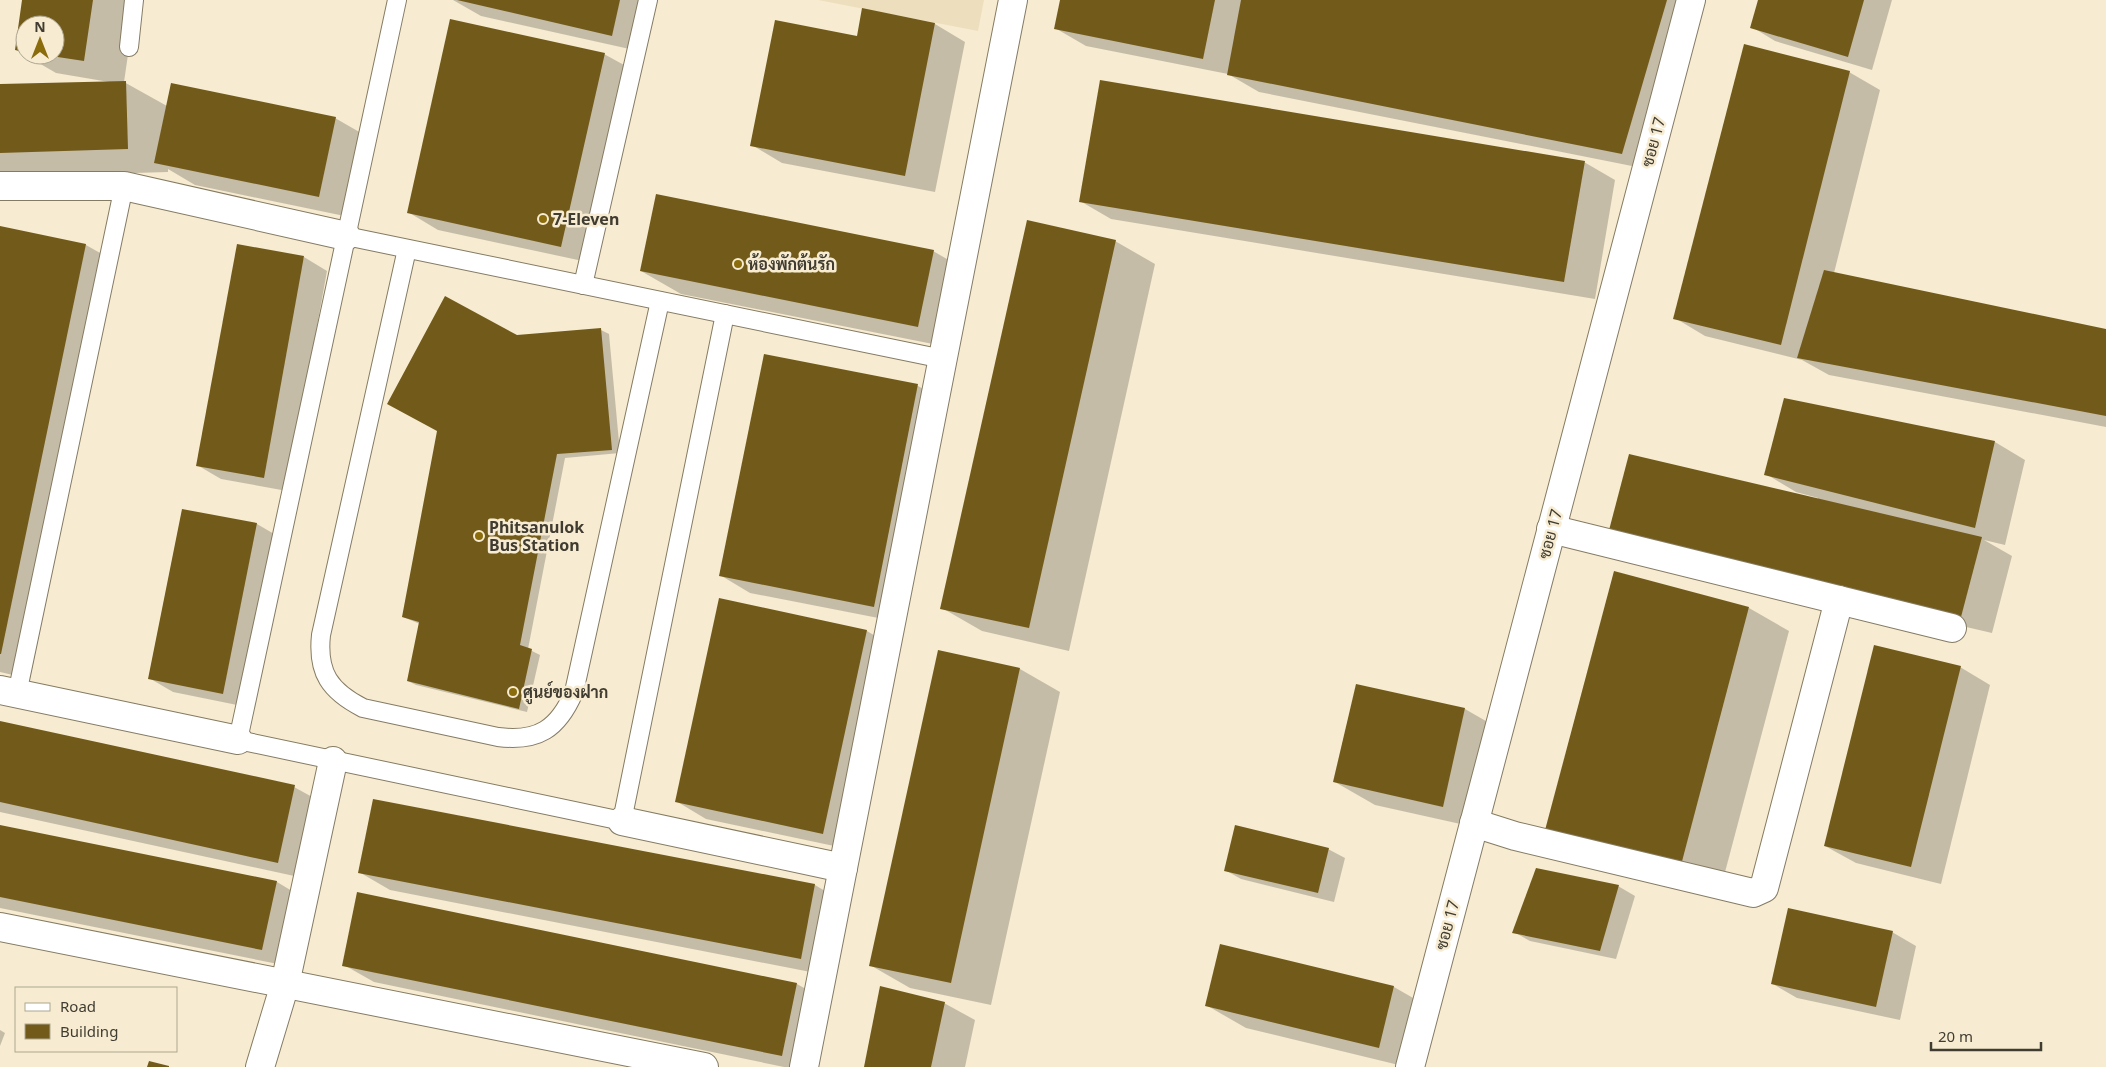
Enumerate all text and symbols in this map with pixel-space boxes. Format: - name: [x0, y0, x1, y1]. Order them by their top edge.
- north arrow: [15, 15, 65, 65]
- text: N: [34, 17, 46, 36]
- street label: ซอย 17: [1636, 115, 1670, 169]
- place label: 7-Eleven: [553, 208, 619, 230]
- marker: 7-Eleven: [537, 213, 549, 225]
- place label: ห้องพักต้นรัก: [748, 253, 835, 275]
- marker: ห้องพักต้นรัก: [732, 258, 744, 270]
- street label: ซอย 17: [1533, 507, 1567, 561]
- place label: Phitsanulok Bus Station: [489, 516, 584, 556]
- marker: Phitsanulok Bus Station: [473, 530, 485, 542]
- place label: ศูนย์ของฝาก: [523, 681, 608, 705]
- marker: ศูนย์ของฝาก: [507, 686, 519, 698]
- street label: ซอย 17: [1430, 898, 1464, 952]
- legend: [15, 987, 178, 1052]
- text: Road: [60, 996, 96, 1016]
- scale bar: [1931, 1020, 2041, 1052]
- text: Building: [60, 1021, 118, 1041]
- text: 20 m: [1938, 1026, 1973, 1046]

